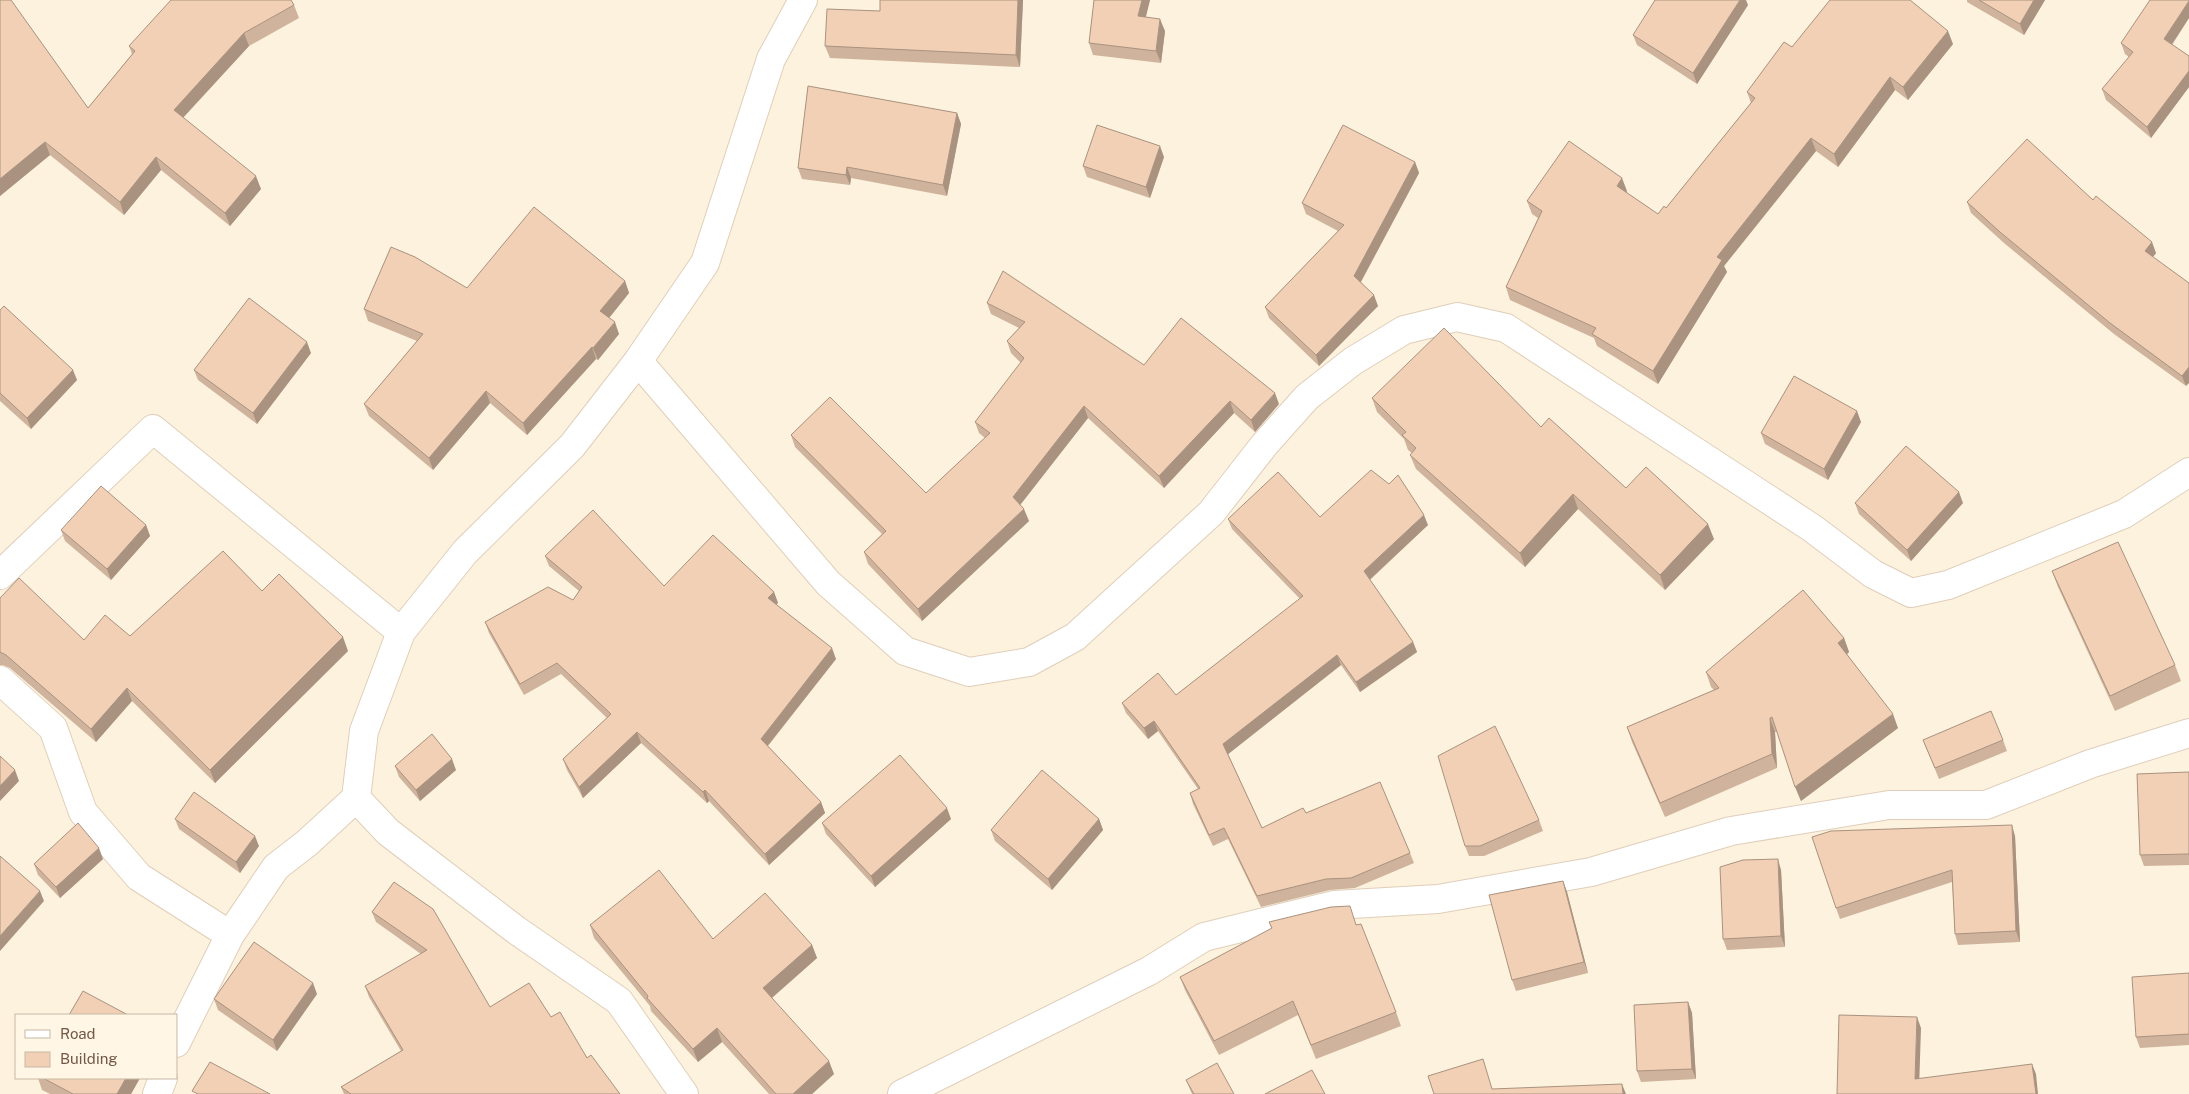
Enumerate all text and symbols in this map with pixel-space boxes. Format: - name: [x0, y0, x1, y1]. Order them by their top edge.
- legend: [15, 1014, 178, 1079]
- text: Road: [60, 1025, 96, 1042]
- text: Building: [60, 1050, 118, 1067]

